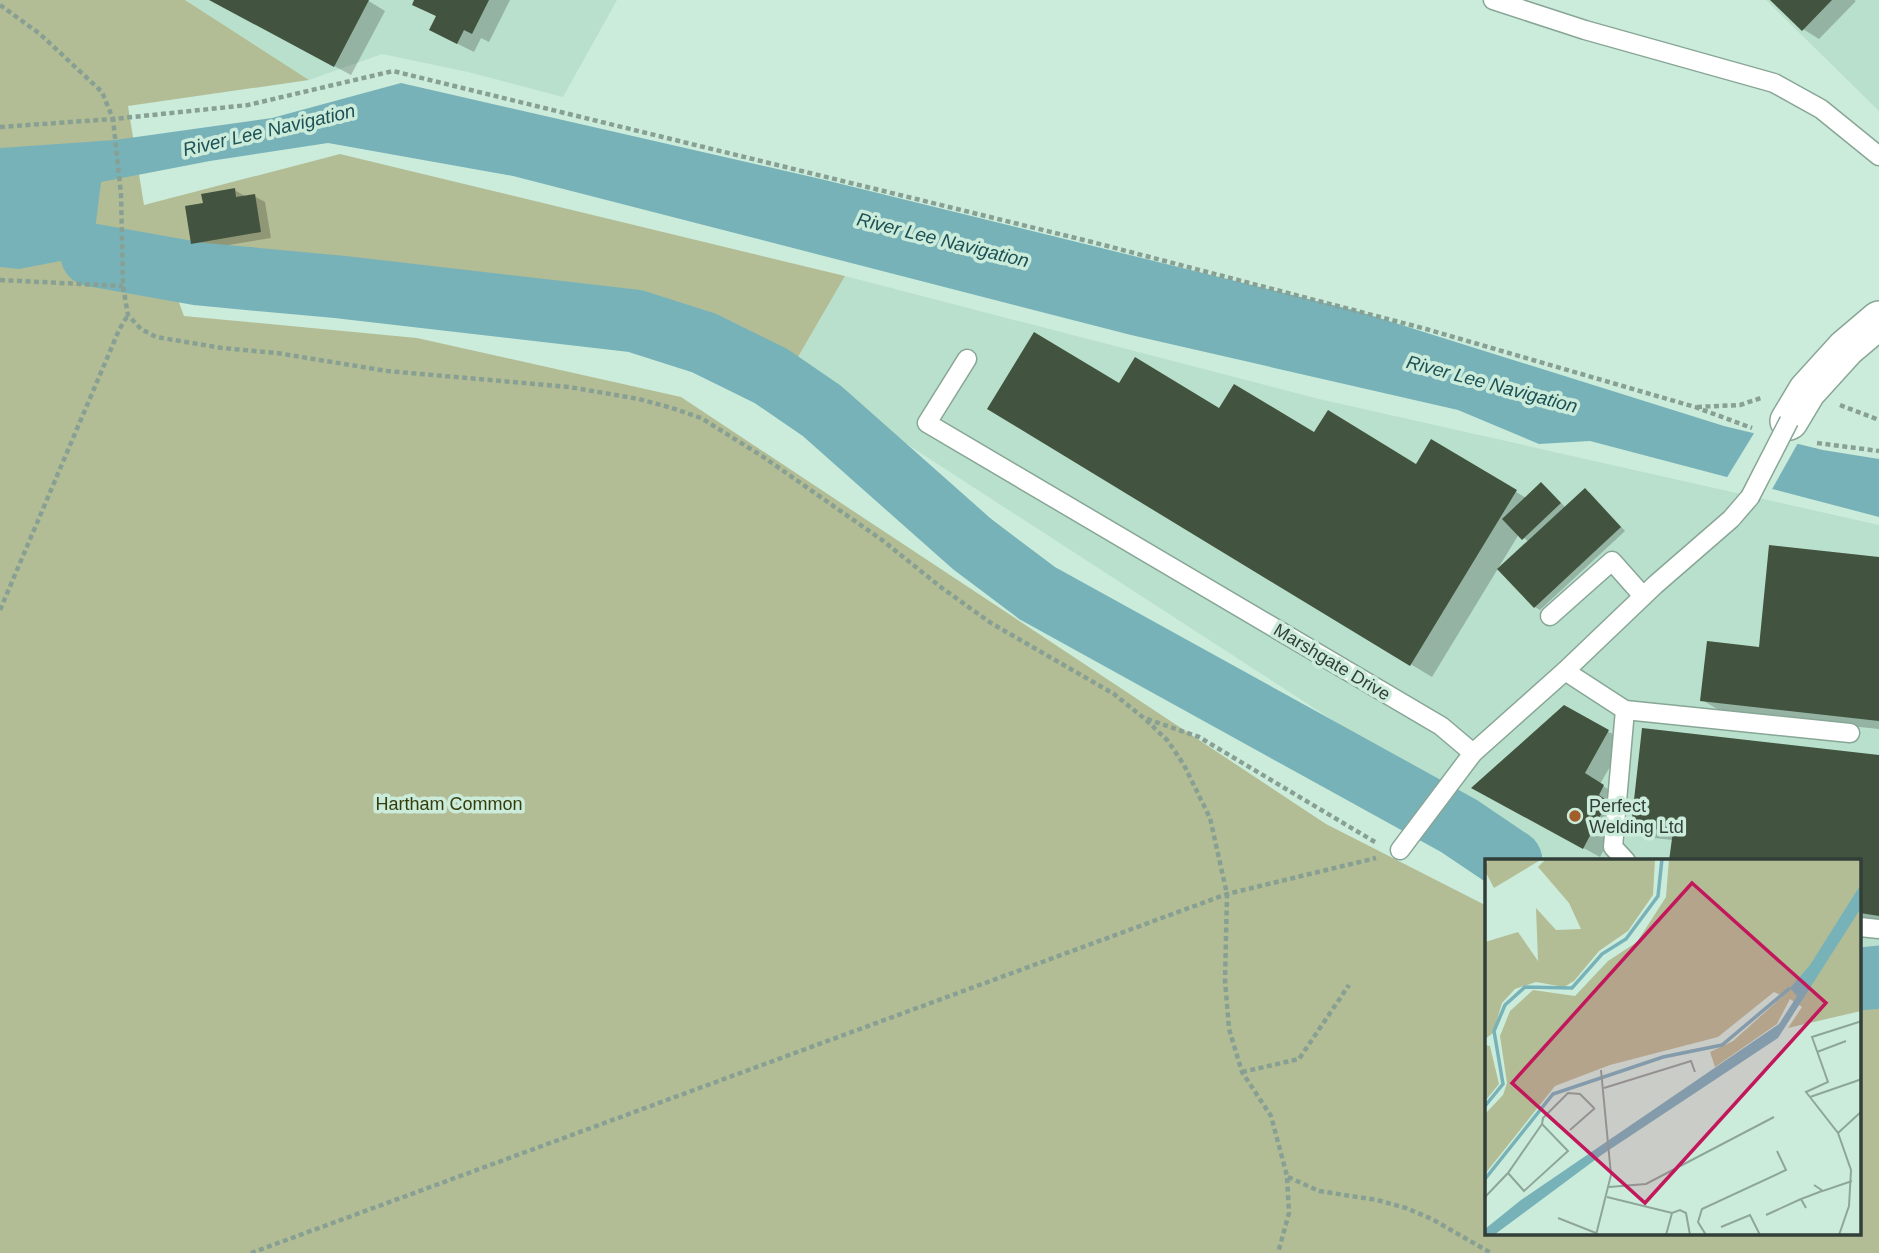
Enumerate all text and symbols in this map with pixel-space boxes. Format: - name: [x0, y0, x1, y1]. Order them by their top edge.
- water label: River Lee Navigation: [181, 100, 357, 160]
- water label: River Lee Navigation: [855, 208, 1031, 272]
- water label: River Lee Navigation: [1404, 351, 1580, 417]
- street label: Marshgate Drive: [1270, 619, 1394, 705]
- park label: Hartham Common: [375, 794, 523, 814]
- place label: Perfect Welding Ltd: [1589, 796, 1684, 837]
- marker: Perfect Welding Ltd: [1567, 808, 1583, 824]
- inset map: [1485, 859, 1862, 1236]

